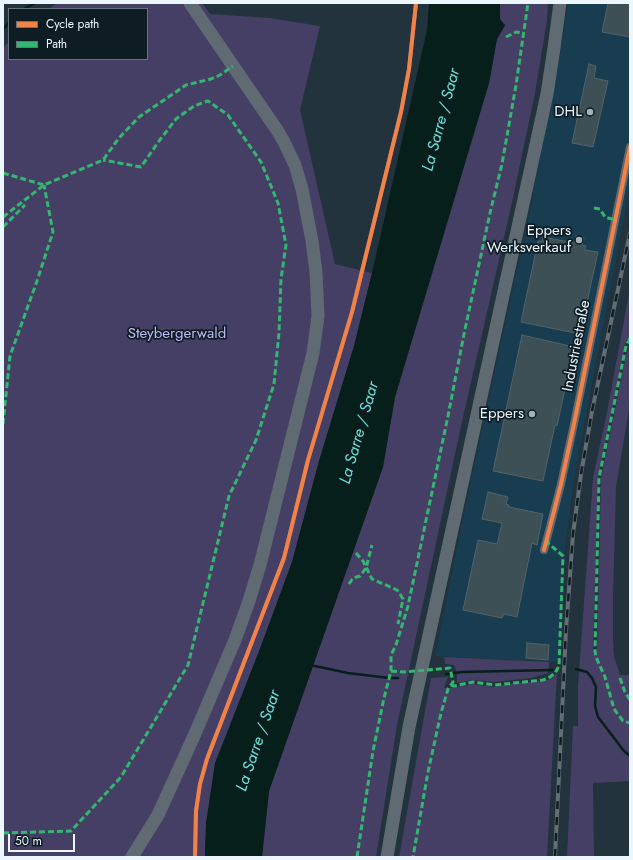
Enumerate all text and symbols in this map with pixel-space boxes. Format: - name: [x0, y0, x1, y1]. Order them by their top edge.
- legend: [8, 8, 148, 60]
- text: Cycle path: [46, 15, 99, 33]
- text: Path: [46, 35, 67, 53]
- water label: La Sarre / Saar: [419, 67, 465, 173]
- place label: DHL: [554, 103, 582, 121]
- marker: DHL: [585, 107, 595, 117]
- place label: Eppers Werksverkauf: [487, 222, 571, 257]
- marker: Eppers Werksverkauf: [574, 235, 584, 245]
- street label: Industriestraße: [559, 299, 595, 393]
- park label: Steybergerwald: [128, 325, 226, 343]
- water label: La Sarre / Saar: [336, 380, 384, 486]
- place label: Eppers: [480, 405, 524, 423]
- marker: Eppers: [527, 409, 537, 419]
- water label: La Sarre / Saar: [233, 688, 285, 794]
- scale bar: [10, 826, 77, 852]
- text: 50 m: [15, 832, 42, 850]

